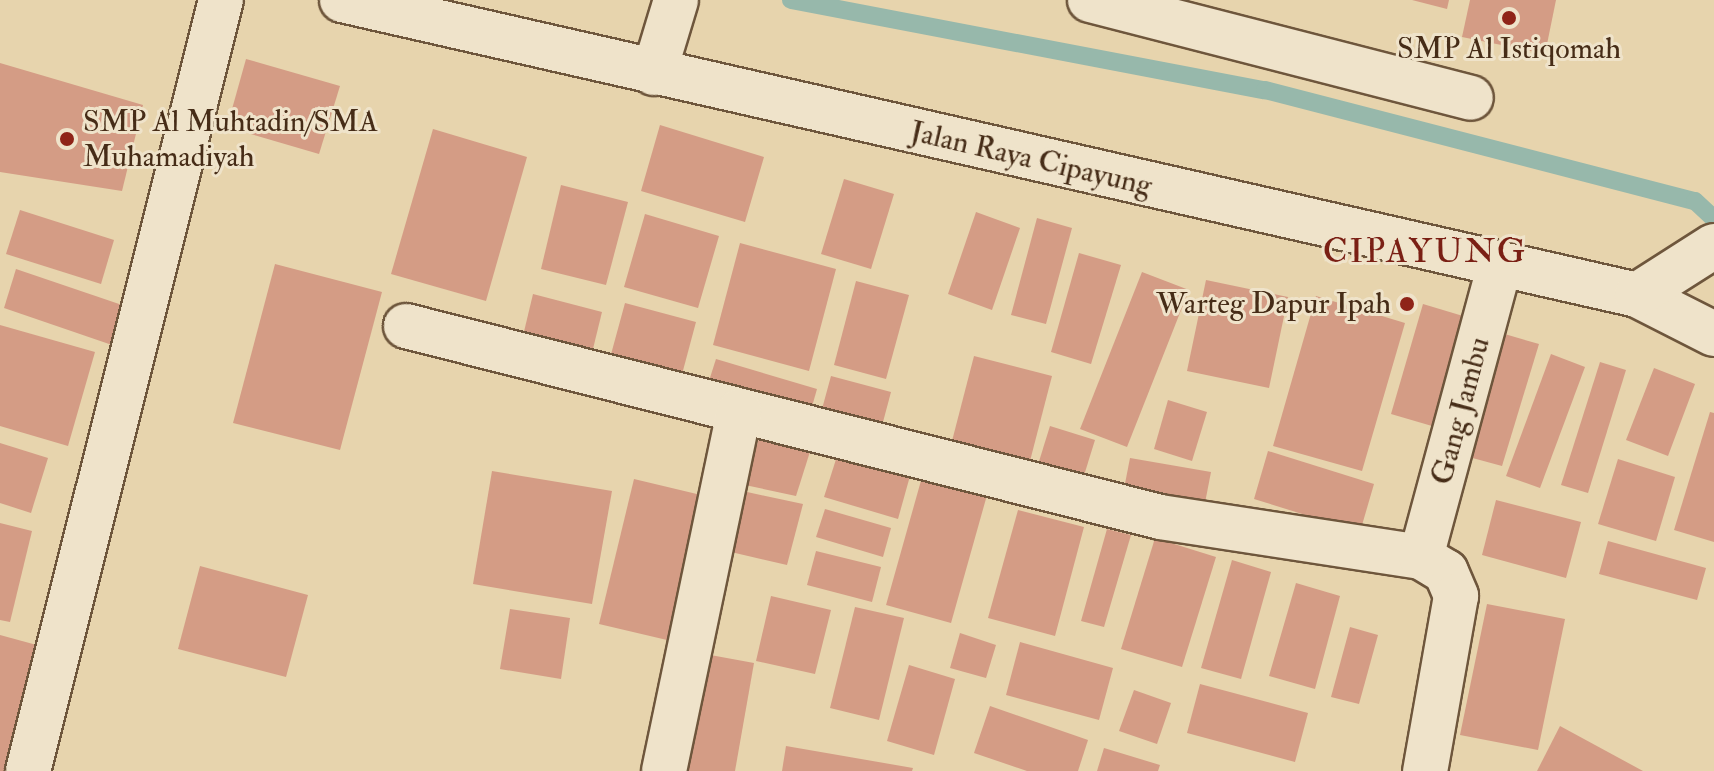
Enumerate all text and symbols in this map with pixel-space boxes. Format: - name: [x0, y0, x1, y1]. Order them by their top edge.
- marker: SMP Al Istiqomah: [1500, 9, 1518, 27]
- place label: SMP Al Istiqomah: [1397, 31, 1621, 67]
- place label: SMP Al Muhtadin/SMA Muhamadiyah: [83, 104, 378, 174]
- street label: Jalan Raya Cipayung: [907, 114, 1155, 204]
- marker: SMP Al Muhtadin/SMA Muhamadiyah: [58, 130, 76, 148]
- district label: CIPAYUNG: [1323, 232, 1527, 272]
- place label: Warteg Dapur Ipah: [1156, 286, 1391, 322]
- marker: Warteg Dapur Ipah: [1398, 295, 1416, 313]
- street label: Gang Jambu: [1424, 333, 1498, 489]

